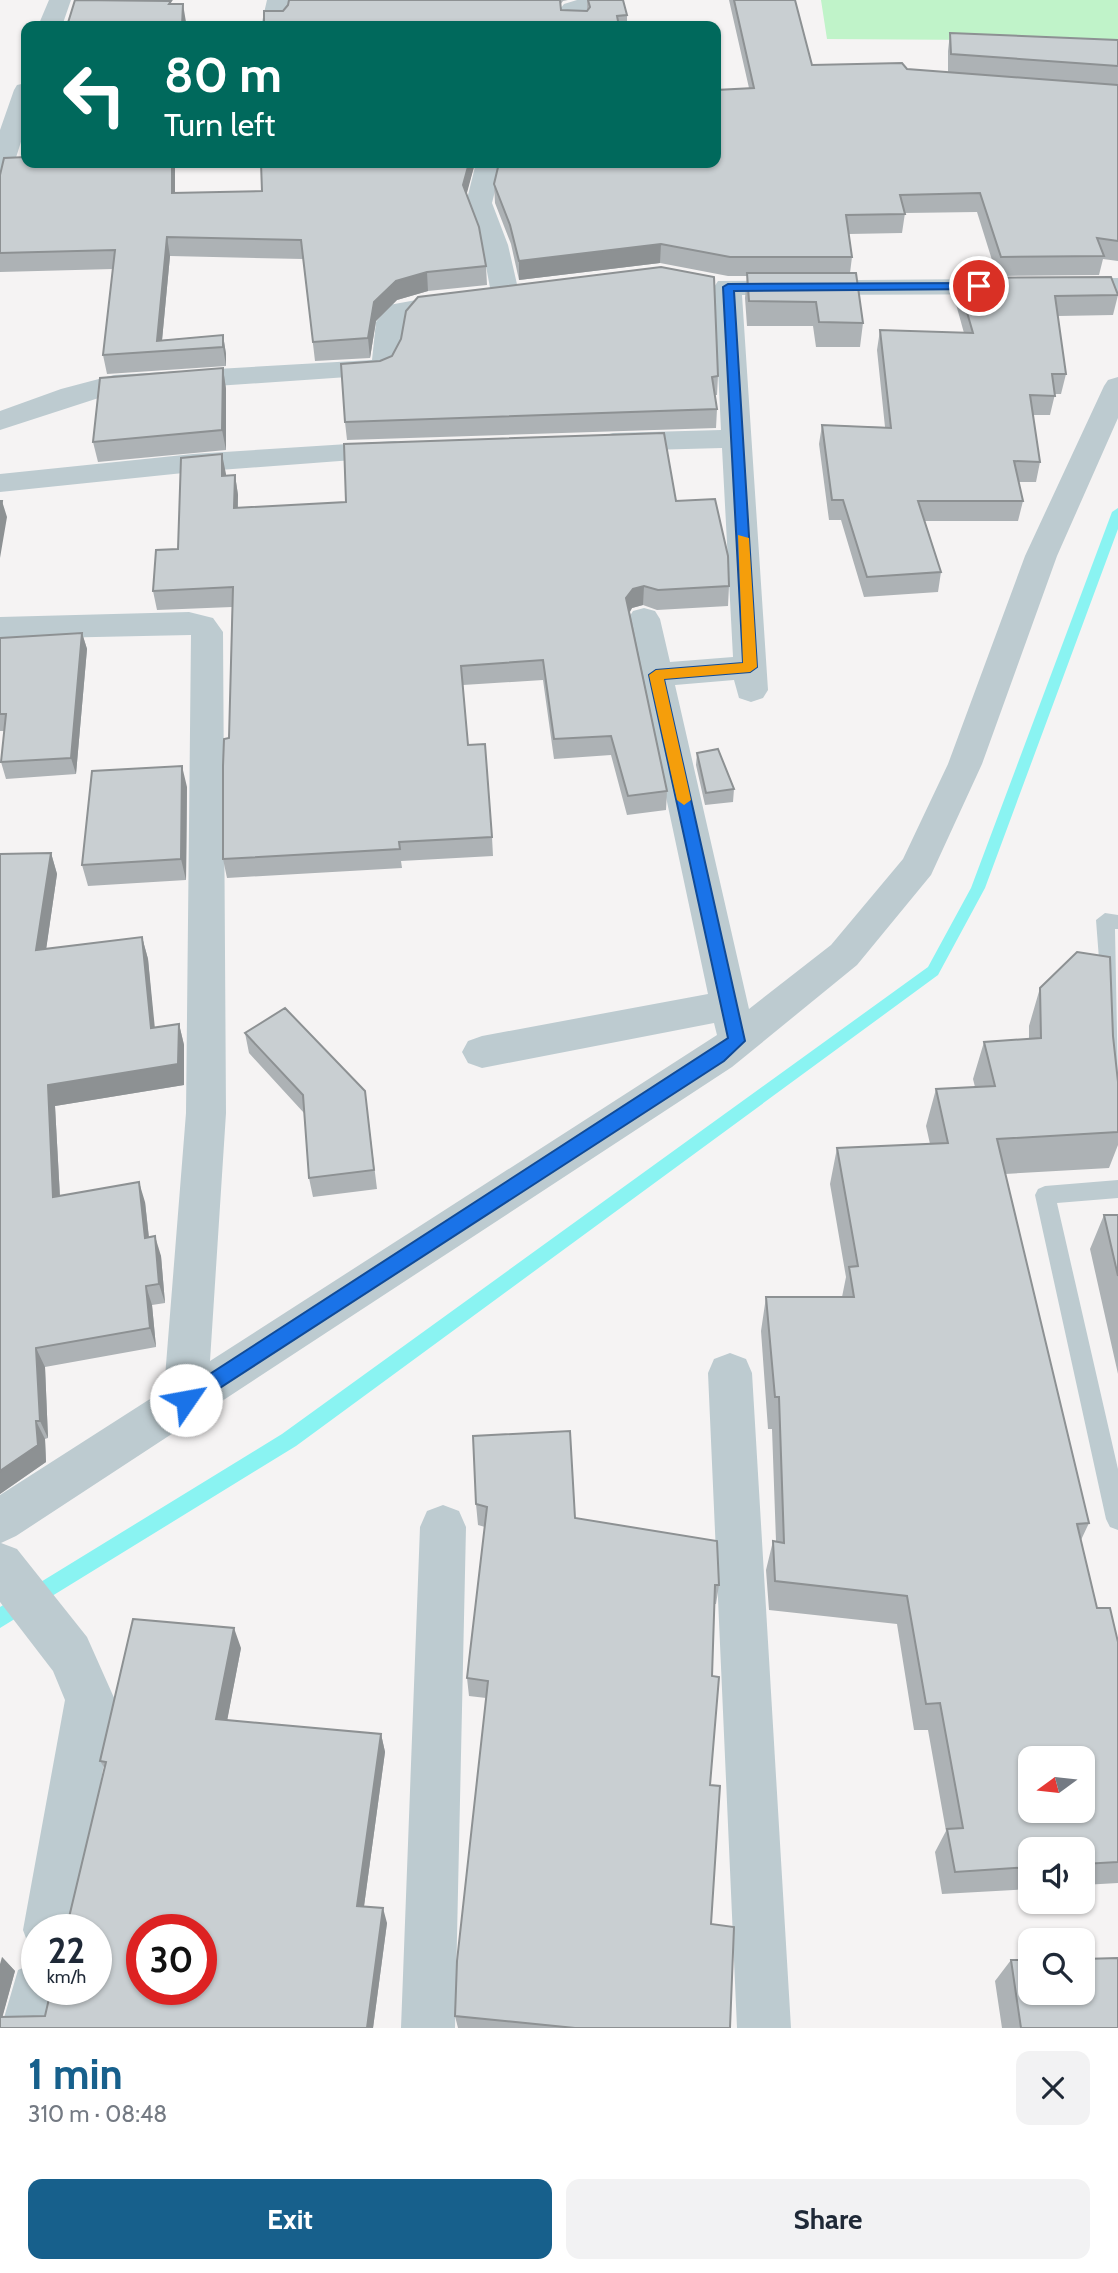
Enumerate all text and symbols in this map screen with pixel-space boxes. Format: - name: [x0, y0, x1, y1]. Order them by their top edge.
- text: 80 m: [164, 45, 282, 104]
- icon: left: [49, 49, 140, 140]
- text: Turn left: [164, 105, 275, 144]
- pin: [949, 256, 1009, 316]
- icon: arrive: [960, 267, 998, 305]
- position arrow: [149, 1363, 223, 1437]
- north arrow: [1018, 1746, 1096, 1824]
- map controls: [1018, 1746, 1095, 2005]
- button: sound: [1018, 1837, 1095, 1914]
- speed limit sign: 30: [126, 1914, 217, 2005]
- button: search: [1018, 1928, 1095, 2005]
- text: 22: [48, 1929, 85, 1972]
- text: km/h: [47, 1966, 86, 1988]
- text: 1 min: [28, 2048, 123, 2100]
- button: close: [1016, 2051, 1090, 2125]
- text: 310 m · 08:48: [28, 2100, 167, 2128]
- button: Exit: [28, 2179, 552, 2259]
- button: Share: [566, 2179, 1090, 2259]

